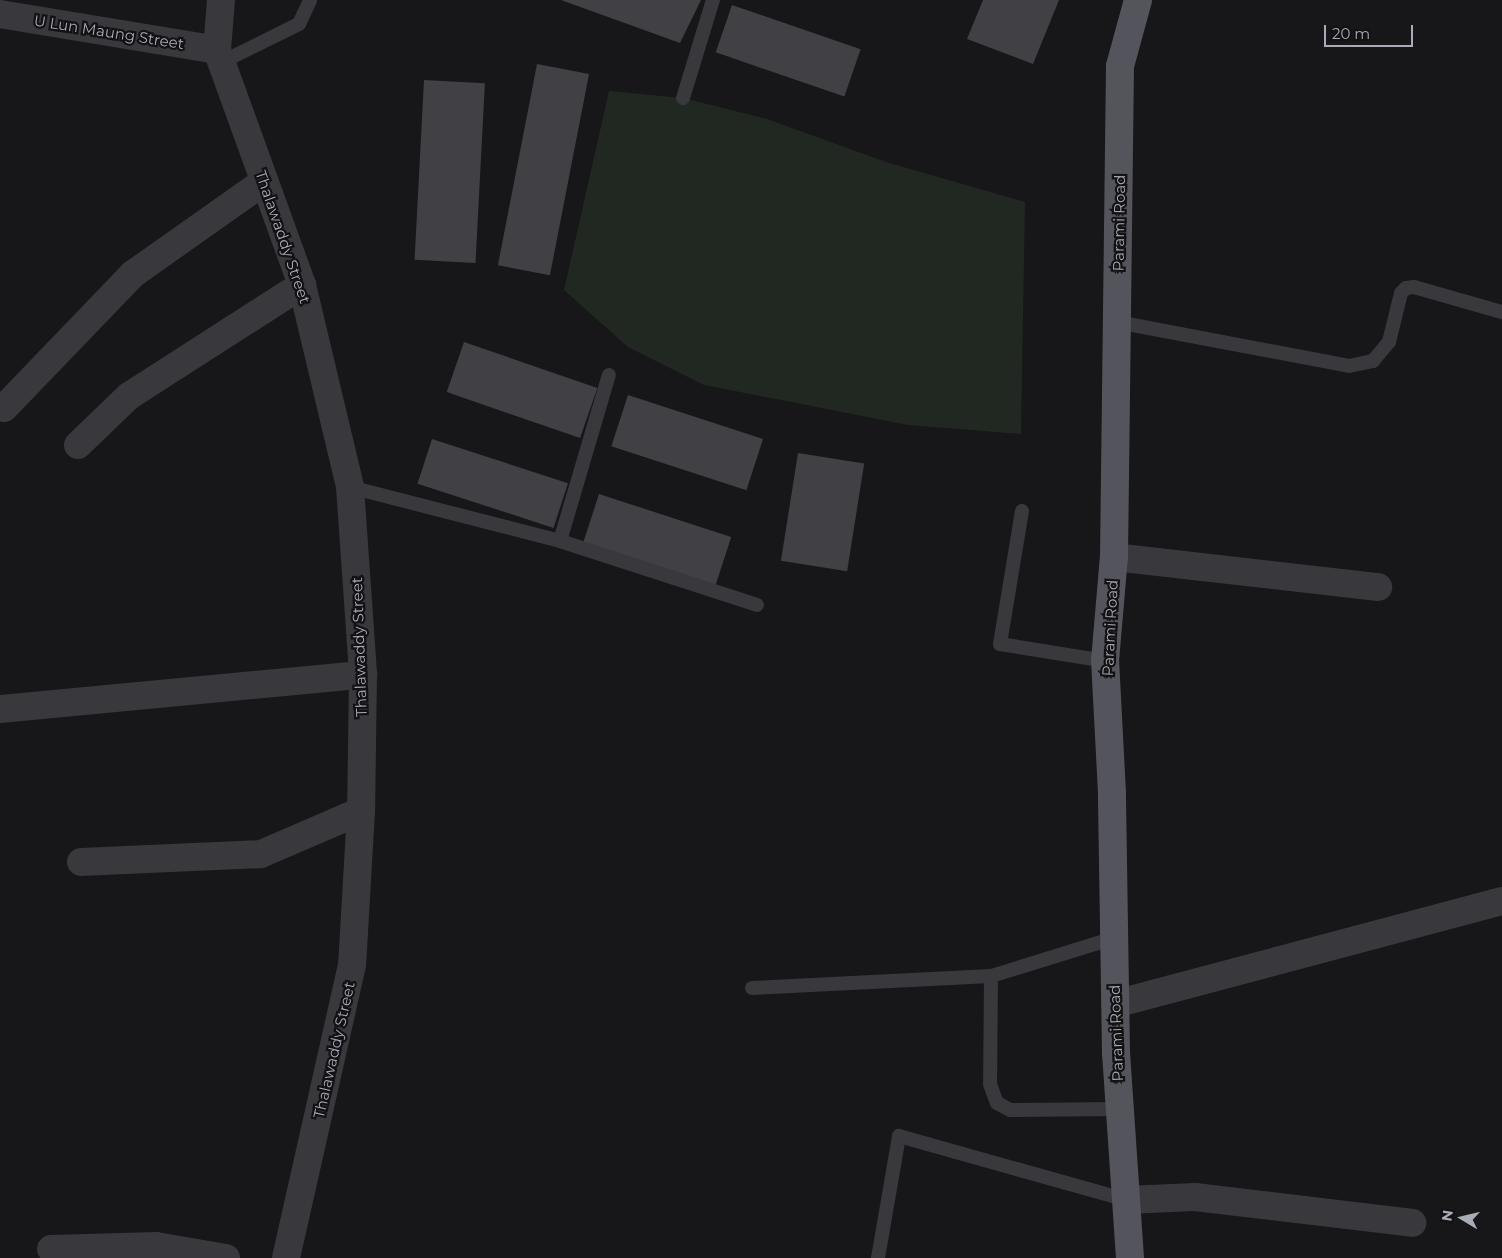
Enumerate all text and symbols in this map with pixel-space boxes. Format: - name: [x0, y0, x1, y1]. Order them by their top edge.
- street label: U Lun Maung Street: [33, 11, 185, 53]
- scale bar: [1327, 15, 1416, 47]
- text: 20 m: [1332, 24, 1370, 43]
- street label: Thalawaddy Street: [252, 168, 314, 306]
- street label: Parami Road: [1109, 174, 1129, 272]
- street label: Thalawaddy Street: [348, 577, 370, 717]
- street label: Parami Road: [1098, 579, 1122, 677]
- street label: Thalawaddy Street: [310, 980, 358, 1120]
- street label: Parami Road: [1105, 984, 1127, 1082]
- north arrow: [1437, 1193, 1487, 1243]
- text: N: [1437, 1209, 1457, 1223]

